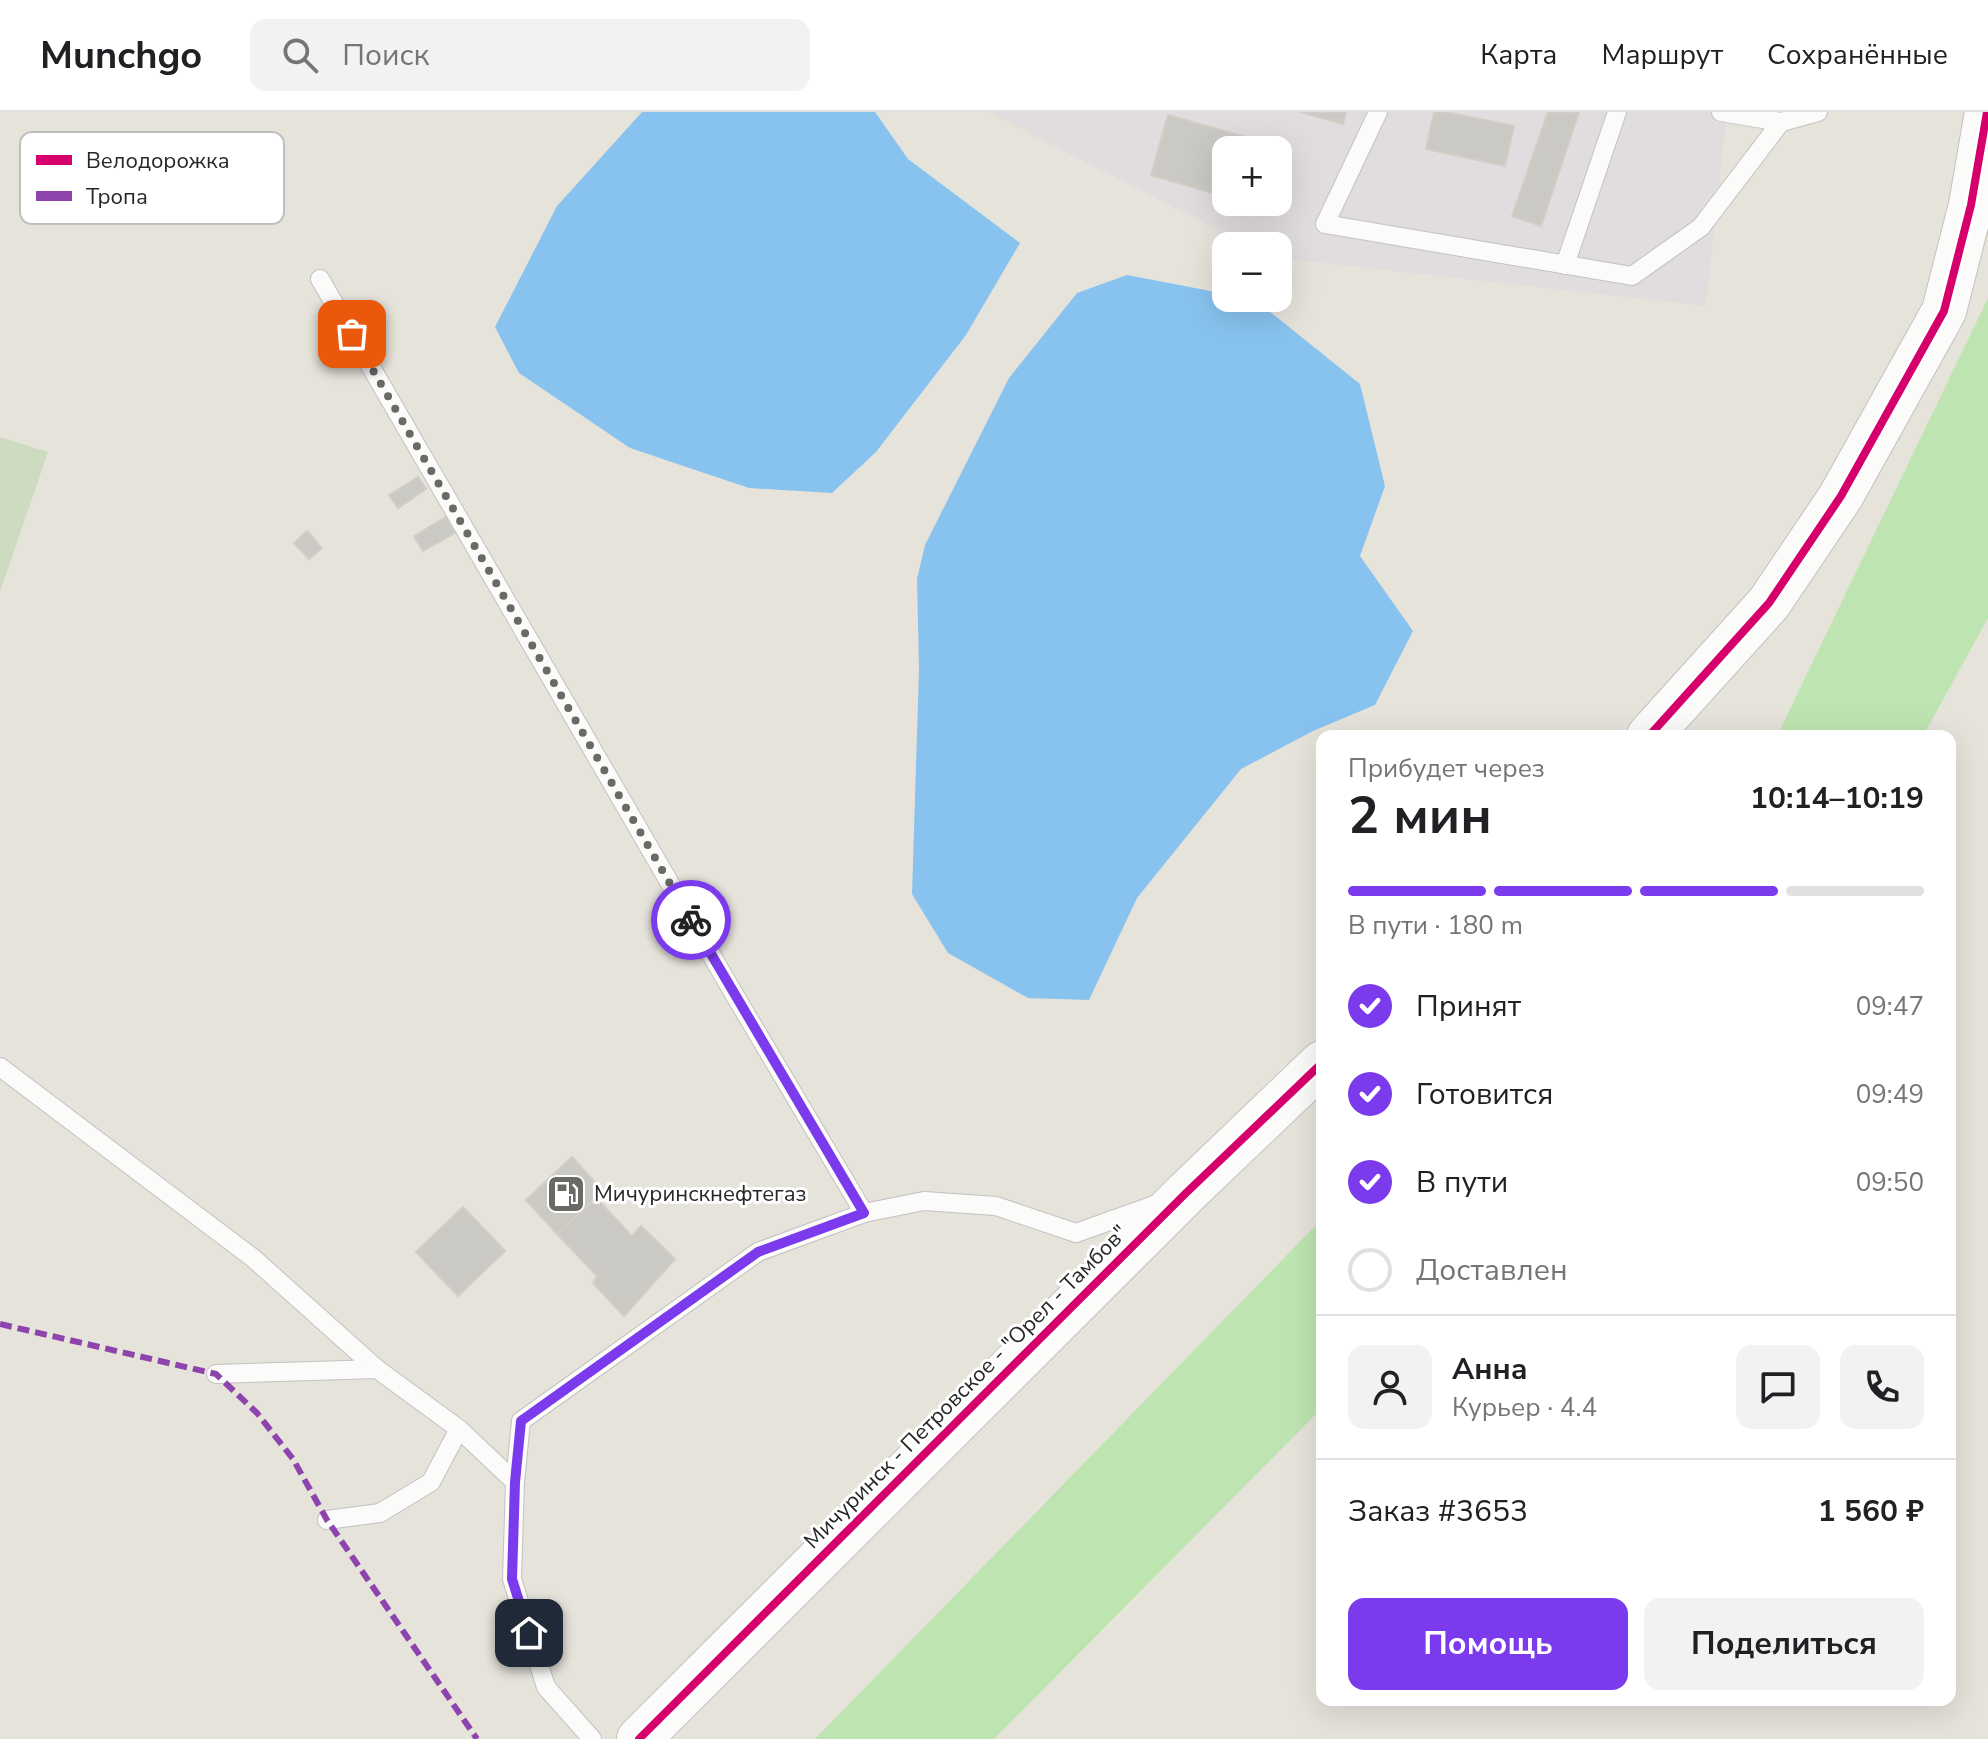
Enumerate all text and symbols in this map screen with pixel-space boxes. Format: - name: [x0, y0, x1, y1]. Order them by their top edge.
- search box: [250, 19, 810, 91]
- text: Munchgo: [40, 30, 202, 81]
- icon: search: [278, 33, 322, 77]
- text: Поиск: [342, 35, 429, 76]
- text: Карта: [1480, 36, 1557, 74]
- text: Маршрут: [1601, 36, 1723, 74]
- text: Сохранённые: [1767, 36, 1948, 74]
- legend: [20, 132, 284, 224]
- map controls: [1212, 136, 1292, 312]
- button: +: [1212, 136, 1292, 216]
- text: Велодорожка: [86, 146, 230, 176]
- text: Тропа: [86, 182, 148, 212]
- button: −: [1212, 232, 1292, 312]
- pin: [318, 300, 386, 368]
- icon: bag: [330, 312, 374, 356]
- text: Прибудет через: [1348, 751, 1545, 786]
- text: 10:14–10:19: [1750, 778, 1924, 819]
- text: 2 мин: [1348, 780, 1492, 851]
- courier: [651, 880, 731, 960]
- icon: bike: [669, 898, 713, 942]
- text: В пути · 180 m: [1348, 908, 1523, 943]
- icon: check: [1348, 984, 1392, 1028]
- text: Принят: [1416, 986, 1521, 1027]
- text: 09:47: [1856, 989, 1924, 1024]
- icon: check: [1348, 1072, 1392, 1116]
- text: Готовится: [1416, 1074, 1553, 1115]
- text: 09:49: [1856, 1077, 1924, 1112]
- icon: check: [1348, 1160, 1392, 1204]
- text: В пути: [1416, 1162, 1508, 1203]
- text: 09:50: [1856, 1165, 1924, 1200]
- fuel station icon: Мичуринскнефтегаз: [545, 1173, 587, 1215]
- place label: Мичуринскнефтегаз: [594, 1179, 806, 1209]
- street label: Мичуринск - Петровское - "Орел - Тамбов": [797, 1218, 1135, 1556]
- text: Доставлен: [1416, 1250, 1568, 1291]
- button: person: [1348, 1345, 1432, 1429]
- button: chat: [1736, 1345, 1820, 1429]
- button: phone: [1840, 1345, 1924, 1429]
- text: Анна: [1452, 1349, 1528, 1390]
- text: Курьер · 4.4: [1452, 1390, 1597, 1425]
- text: Заказ #3653: [1348, 1491, 1528, 1532]
- text: 1 560 ₽: [1818, 1491, 1924, 1532]
- button: Помощь: [1348, 1598, 1628, 1690]
- button: Поделиться: [1644, 1598, 1924, 1690]
- pin: [495, 1599, 563, 1667]
- icon: home: [507, 1611, 551, 1655]

